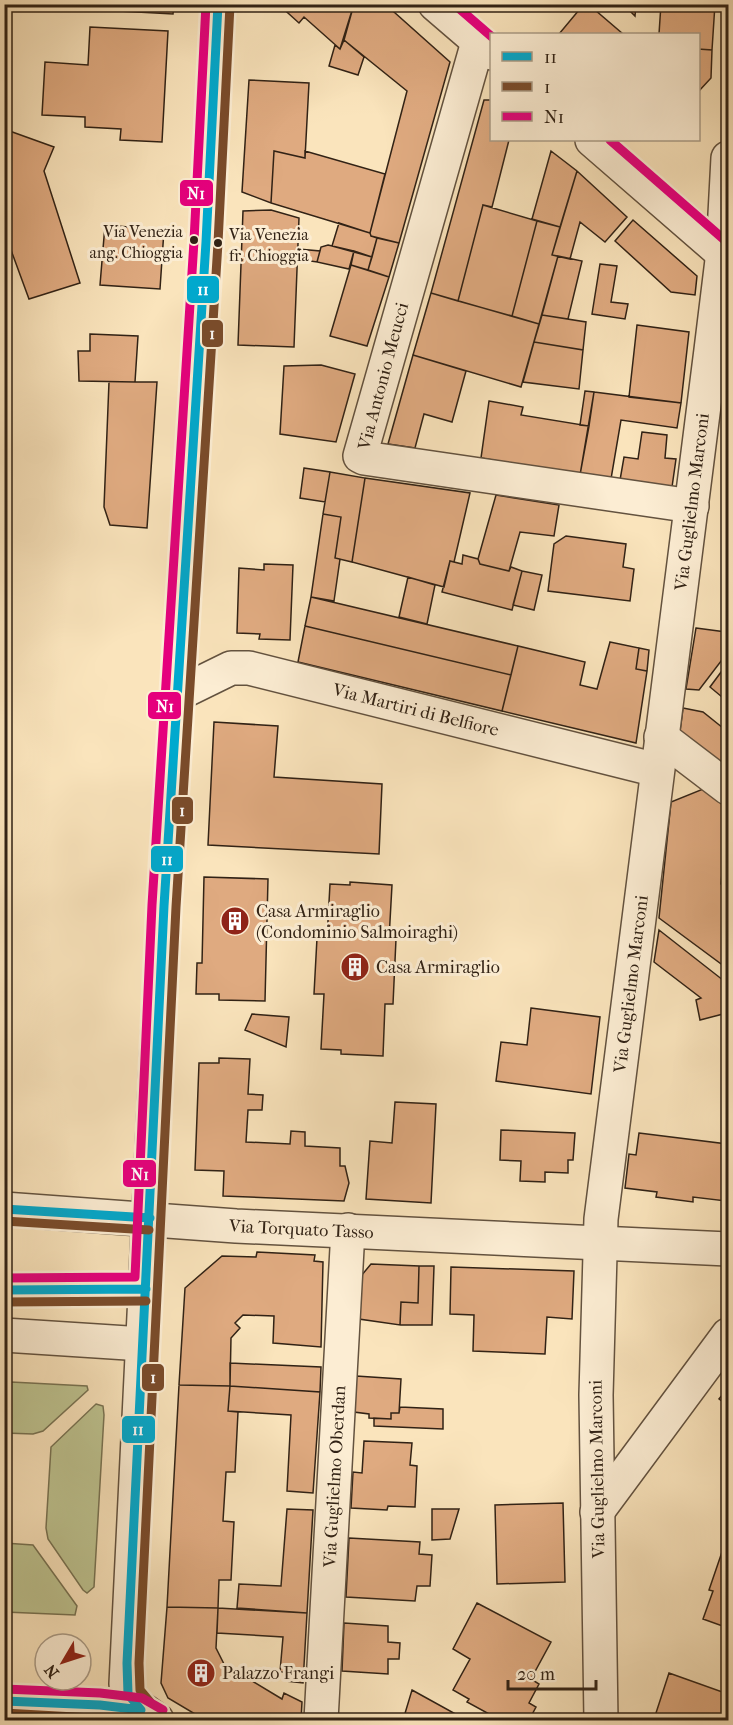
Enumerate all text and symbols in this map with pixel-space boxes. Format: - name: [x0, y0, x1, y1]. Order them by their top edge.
- legend: [490, 33, 700, 141]
- text: 11: [544, 47, 557, 68]
- text: 1: [544, 77, 550, 98]
- text: N1: [544, 107, 564, 128]
- line badge: N1: [179, 179, 214, 207]
- text: N1: [187, 184, 205, 203]
- place label: Via Venezia ang. Chioggia: [89, 222, 184, 262]
- place label: Via Venezia fr. Chioggia: [228, 225, 310, 265]
- marker: Via Venezia ang. Chioggia: [188, 234, 200, 246]
- marker: Via Venezia fr. Chioggia: [212, 237, 224, 249]
- line badge: 11: [186, 275, 220, 304]
- text: 11: [197, 280, 209, 299]
- street label: Via Antonio Meucci: [353, 300, 413, 453]
- line badge: 1: [201, 319, 224, 348]
- text: 1: [209, 324, 215, 343]
- street label: Via Guglielmo Marconi: [671, 411, 714, 593]
- street label: Via Martiri di Belfiore: [330, 679, 501, 741]
- line badge: N1: [147, 691, 182, 720]
- text: N1: [156, 697, 174, 716]
- line badge: 1: [171, 796, 194, 825]
- text: 1: [179, 801, 185, 820]
- line badge: 11: [150, 845, 184, 873]
- text: 11: [161, 850, 173, 869]
- street label: Via Guglielmo Marconi: [609, 893, 653, 1075]
- place label: Casa Armiraglio (Condominio Salmoiraghi): [256, 901, 458, 943]
- building icon: Casa Armiraglio (Condominio Salmoiraghi): [219, 905, 251, 937]
- building icon: Casa Armiraglio: [339, 951, 371, 983]
- place label: Casa Armiraglio: [376, 957, 500, 978]
- line badge: N1: [122, 1159, 157, 1188]
- text: N1: [131, 1165, 149, 1184]
- street label: Via Torquato Tasso: [227, 1215, 374, 1243]
- line badge: 1: [141, 1363, 165, 1392]
- text: 1: [150, 1368, 156, 1387]
- street label: Via Guglielmo Marconi: [585, 1379, 610, 1560]
- street label: Via Guglielmo Oberdan: [319, 1384, 350, 1569]
- line badge: 11: [121, 1415, 156, 1444]
- text: 11: [132, 1420, 144, 1439]
- north arrow: [33, 1632, 93, 1692]
- scale bar: [508, 1653, 596, 1691]
- building icon: Palazzo Frangi: [185, 1657, 217, 1689]
- text: N: [40, 1660, 63, 1682]
- place label: Palazzo Frangi: [222, 1663, 335, 1684]
- text: 20 m: [517, 1664, 555, 1685]

